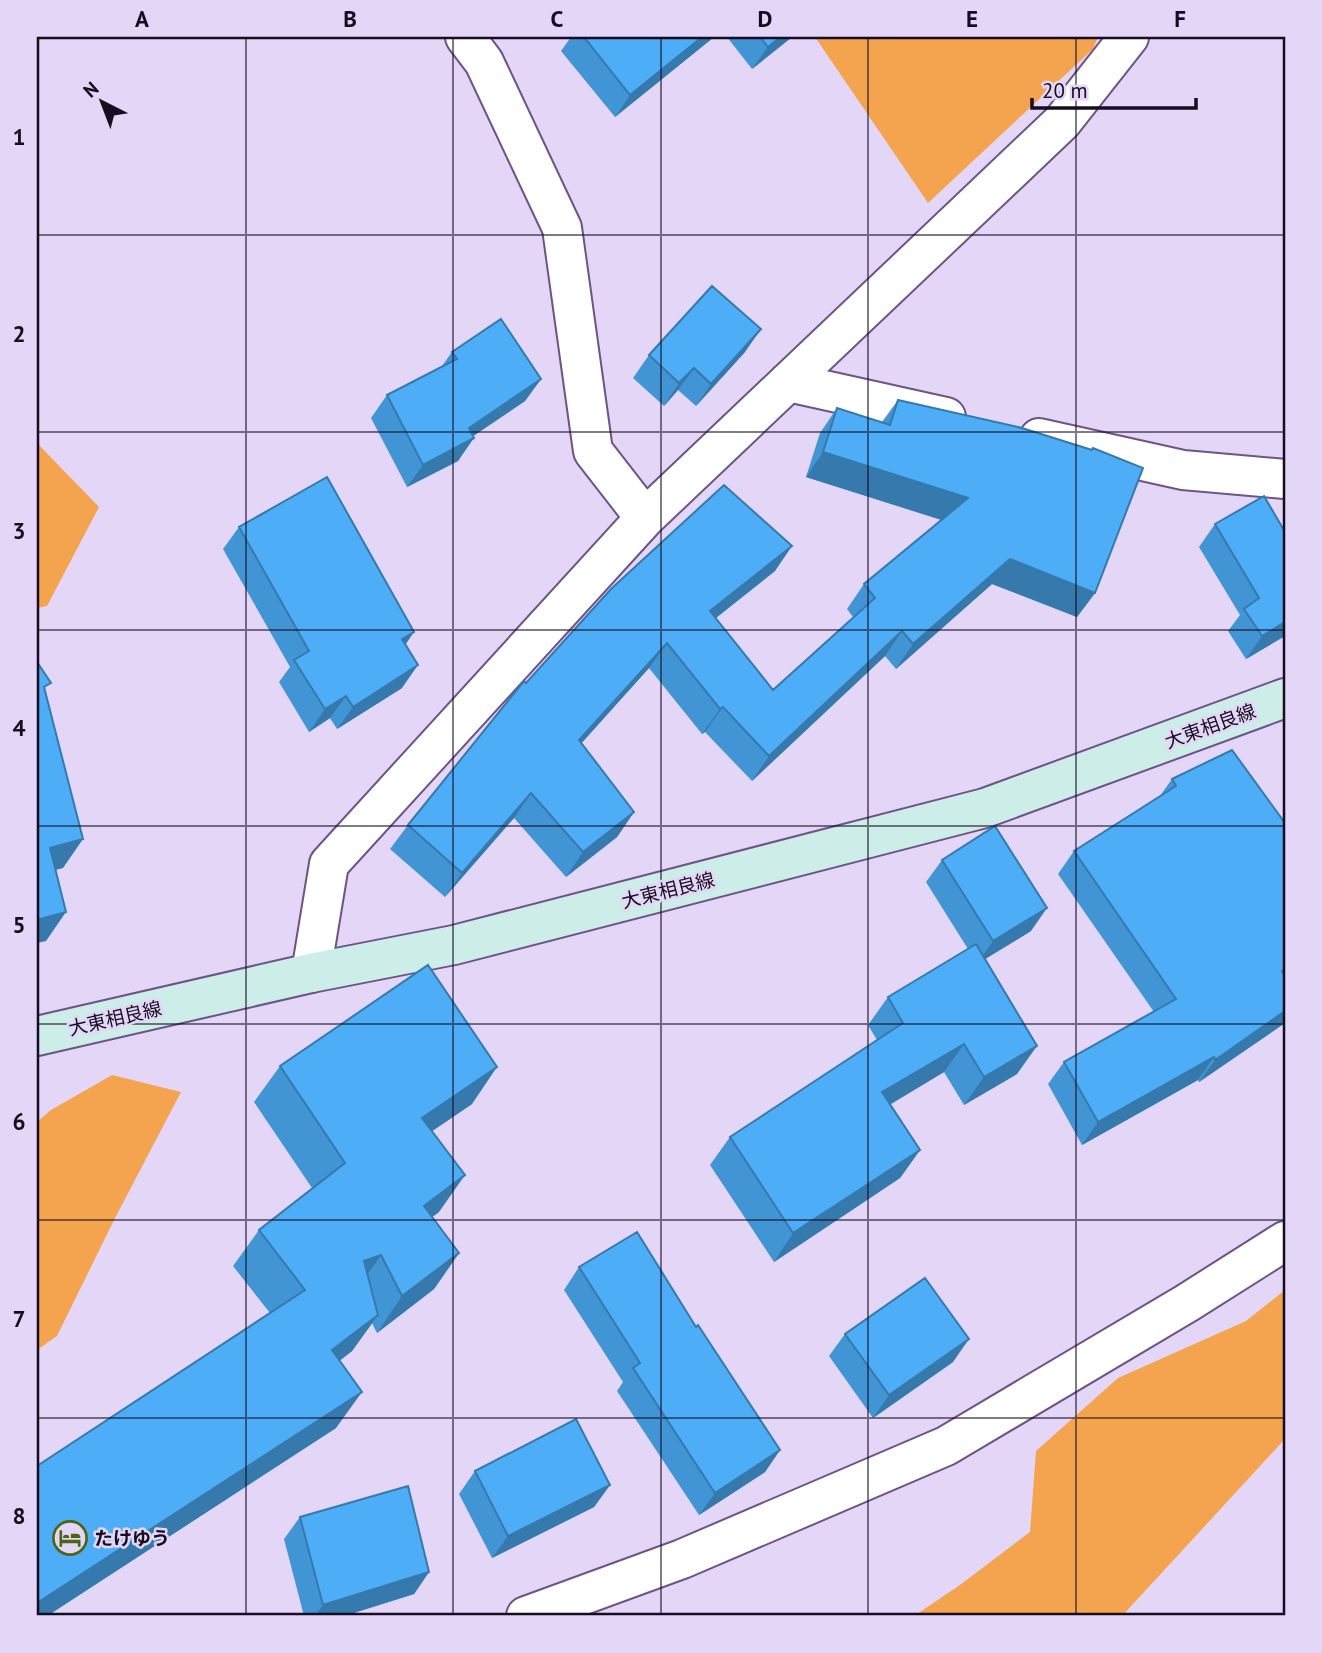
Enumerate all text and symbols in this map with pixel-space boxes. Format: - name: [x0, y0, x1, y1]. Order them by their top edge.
- text: A: [135, 4, 149, 33]
- text: B: [343, 4, 357, 33]
- text: C: [551, 4, 564, 33]
- text: D: [758, 4, 772, 33]
- text: E: [966, 4, 978, 33]
- text: F: [1174, 4, 1186, 33]
- north arrow: [66, 66, 136, 136]
- scale bar: [1032, 66, 1196, 110]
- text: N: [78, 76, 103, 102]
- text: 20 m: [1042, 77, 1088, 104]
- text: 1: [12, 122, 26, 151]
- text: 2: [12, 319, 26, 348]
- text: 3: [12, 516, 26, 545]
- street label: 大東相良線: [1161, 698, 1259, 754]
- text: 4: [12, 713, 26, 742]
- street label: 大東相良線: [619, 867, 717, 913]
- text: 5: [12, 910, 26, 939]
- street label: 大東相良線: [66, 996, 164, 1040]
- text: 6: [12, 1107, 26, 1136]
- text: 7: [12, 1304, 26, 1333]
- text: 8: [12, 1501, 26, 1530]
- hotel icon: たけゆう: [51, 1519, 89, 1557]
- place label: たけゆう: [94, 1526, 170, 1550]

